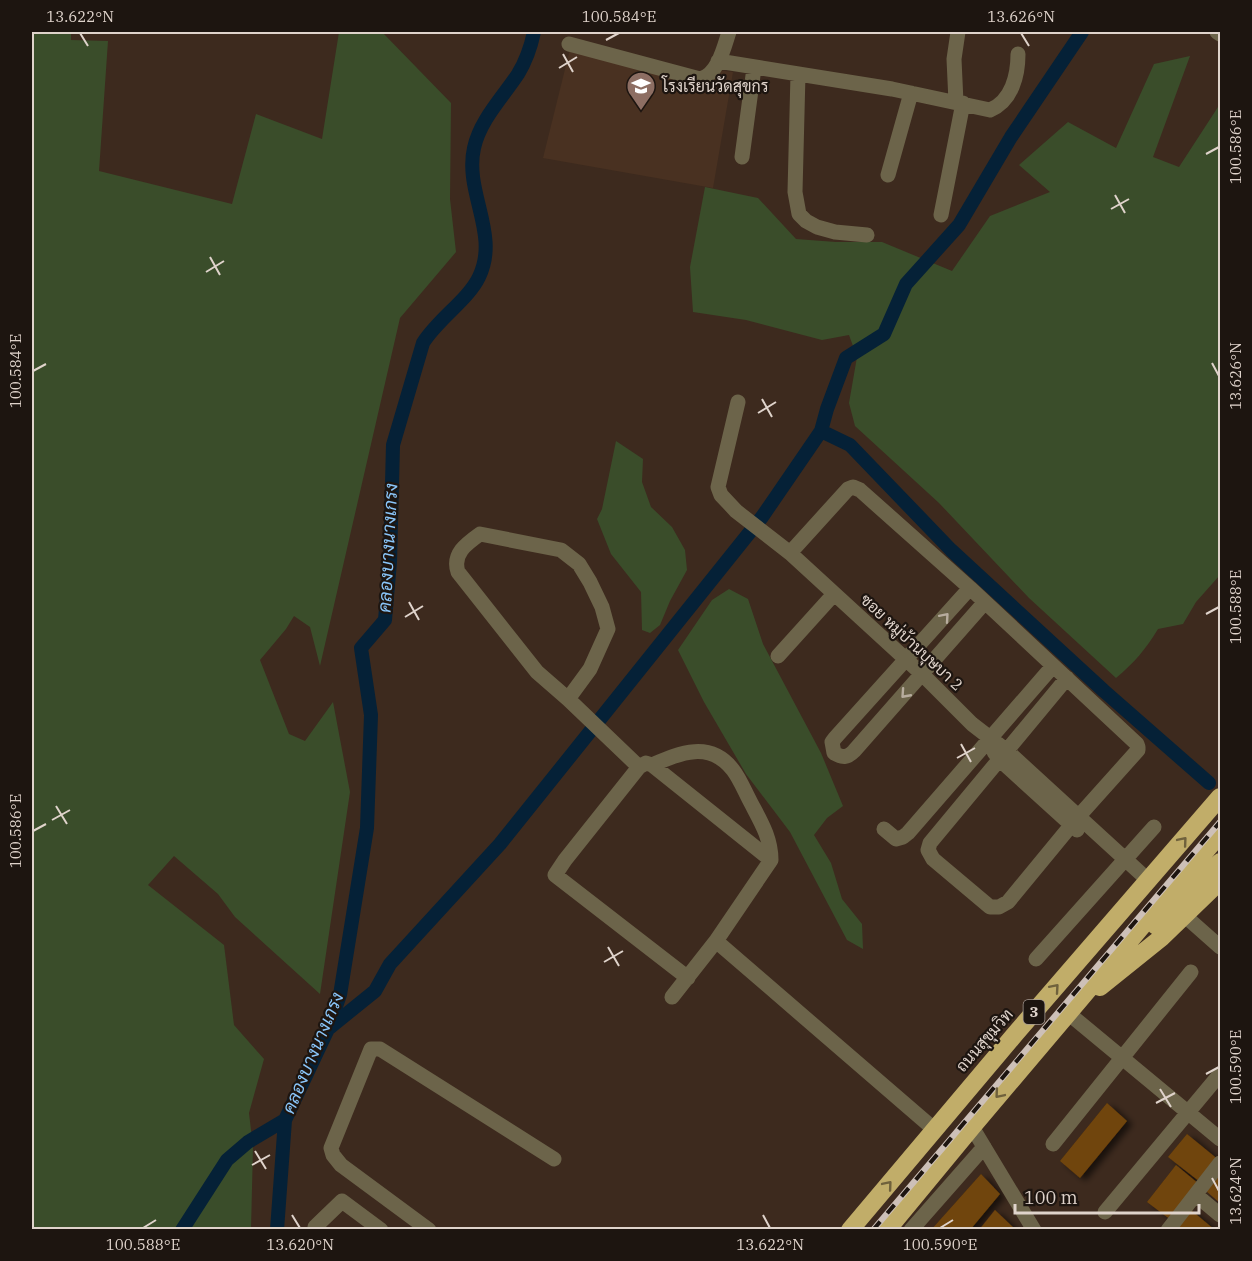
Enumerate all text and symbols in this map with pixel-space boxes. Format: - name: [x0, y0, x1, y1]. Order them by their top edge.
- text: 13.622°N: [46, 7, 114, 26]
- text: 100.584°E: [582, 7, 656, 26]
- text: 13.626°N: [987, 7, 1055, 26]
- school or university icon: โรงเรียนวัดสุขกร: [625, 70, 657, 112]
- place label: โรงเรียนวัดสุขกร: [661, 75, 769, 98]
- text: 100.586°E: [1226, 110, 1245, 184]
- text: 100.584°E: [6, 334, 25, 408]
- text: 13.626°N: [1226, 342, 1245, 410]
- water label: คลองบางนางเกรง: [373, 483, 402, 613]
- text: 100.588°E: [1226, 570, 1245, 644]
- street label: ซอย หมู่บ้านบุษบา 2: [855, 589, 967, 696]
- one-way arrow: [938, 613, 949, 624]
- one-way arrow: [902, 687, 913, 698]
- text: 100.586°E: [6, 794, 25, 868]
- one-way arrow: [1176, 837, 1187, 848]
- one-way arrow: [1048, 984, 1059, 995]
- water label: คลองบางนางเกรง: [277, 989, 348, 1117]
- road number: 3: [1024, 1000, 1044, 1024]
- street label: ถนนสุขุมวิท: [951, 1004, 1018, 1077]
- text: 100.590°E: [1226, 1030, 1245, 1104]
- one-way arrow: [996, 1087, 1007, 1098]
- text: 13.624°N: [1226, 1157, 1245, 1225]
- scale bar: [1015, 1177, 1200, 1215]
- one-way arrow: [881, 1181, 892, 1192]
- text: 100 m: [1024, 1186, 1078, 1209]
- text: 100.588°E: [106, 1235, 180, 1254]
- text: 13.620°N: [266, 1235, 334, 1254]
- text: 13.622°N: [736, 1235, 804, 1254]
- text: 100.590°E: [903, 1235, 977, 1254]

